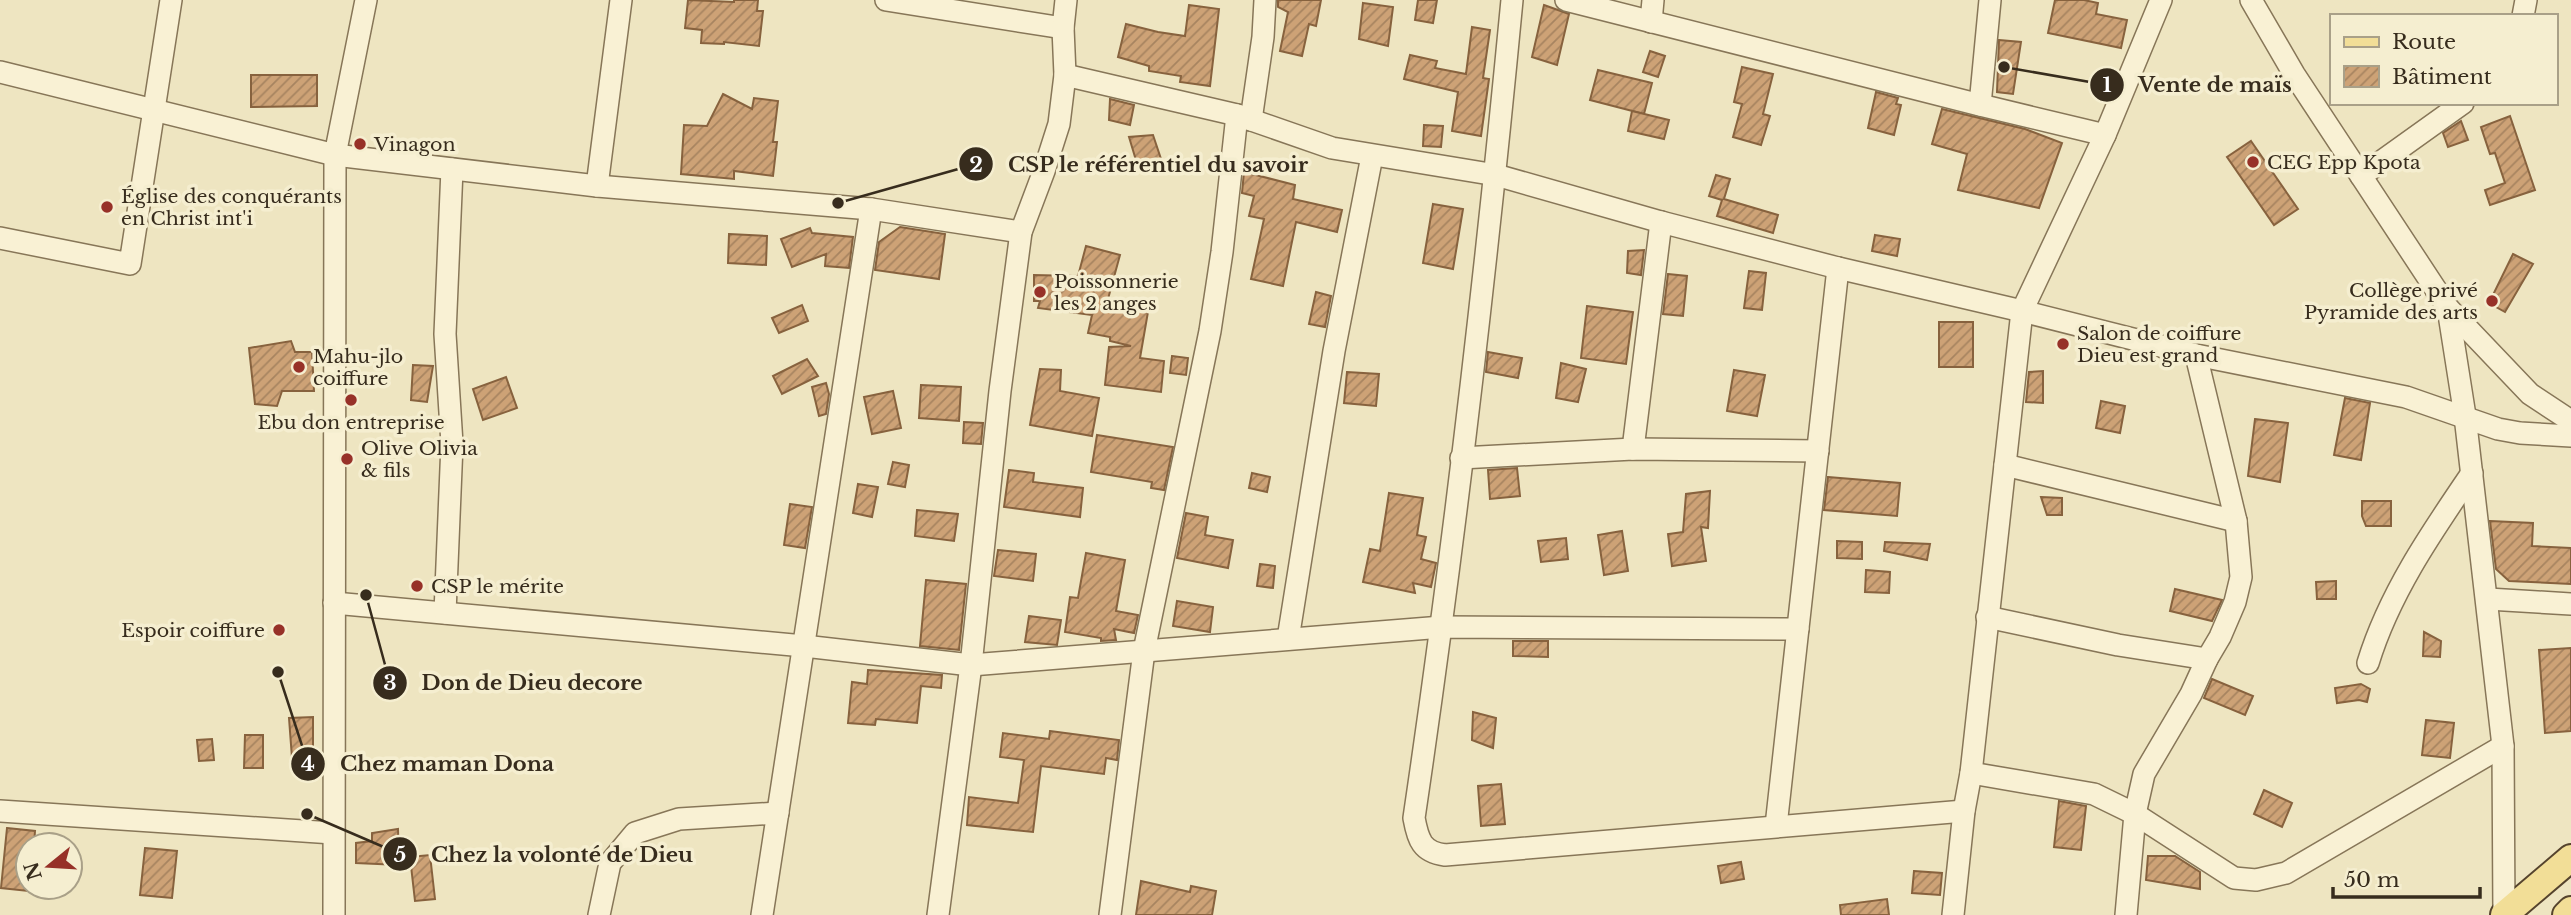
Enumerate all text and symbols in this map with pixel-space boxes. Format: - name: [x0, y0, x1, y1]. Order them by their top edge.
- legend: [2330, 14, 2557, 105]
- text: Route: [2392, 29, 2456, 55]
- callout: Vente de maïs: [2089, 64, 2306, 106]
- text: Bâtiment: [2392, 64, 2492, 90]
- text: 1: [2102, 72, 2112, 98]
- text: Vente de maïs: [2137, 72, 2292, 98]
- place label: Vinagon: [373, 133, 456, 156]
- marker: Vinagon: [352, 136, 368, 152]
- callout: CSP le référentiel du savoir: [959, 143, 1323, 185]
- place label: CEG Epp Kpota: [2267, 151, 2421, 174]
- text: 2: [969, 152, 983, 178]
- text: CSP le référentiel du savoir: [1008, 152, 1309, 178]
- marker: CEG Epp Kpota: [2245, 154, 2261, 170]
- place label: Église des conquérants en Christ int'i: [121, 185, 342, 230]
- marker: Église des conquérants en Christ int'i: [99, 199, 115, 215]
- place label: Poissonnerie les 2 anges: [1054, 270, 1179, 315]
- place label: Collège privé Pyramide des arts: [2304, 279, 2478, 324]
- marker: Poissonnerie les 2 anges: [1032, 284, 1048, 300]
- marker: Collège privé Pyramide des arts: [2484, 293, 2500, 309]
- place label: Salon de coiffure Dieu est grand: [2077, 322, 2242, 367]
- marker: Salon de coiffure Dieu est grand: [2055, 336, 2071, 352]
- place label: Mahu-jlo coiffure: [313, 345, 403, 390]
- marker: Mahu-jlo coiffure: [291, 359, 307, 375]
- marker: Ebu don entreprise: [343, 392, 359, 408]
- place label: Ebu don entreprise: [257, 411, 445, 434]
- place label: Olive Olivia & fils: [361, 437, 478, 482]
- marker: Olive Olivia & fils: [339, 451, 355, 467]
- place label: CSP le mérite: [431, 575, 564, 598]
- marker: CSP le mérite: [409, 578, 425, 594]
- place label: Espoir coiffure: [121, 619, 265, 642]
- marker: Espoir coiffure: [271, 622, 287, 638]
- callout: Don de Dieu decore: [373, 662, 657, 704]
- text: 3: [383, 670, 397, 696]
- text: Don de Dieu decore: [421, 670, 643, 696]
- callout: Chez maman Dona: [291, 743, 568, 785]
- text: 4: [301, 751, 315, 777]
- text: Chez maman Dona: [340, 751, 554, 777]
- north arrow: [14, 831, 84, 901]
- callout: Chez la volonté de Dieu: [382, 833, 708, 875]
- text: 5: [394, 842, 406, 868]
- text: Chez la volonté de Dieu: [431, 842, 693, 868]
- scale bar: [2333, 856, 2480, 900]
- text: N: [20, 859, 47, 883]
- text: 50 m: [2344, 867, 2400, 893]

